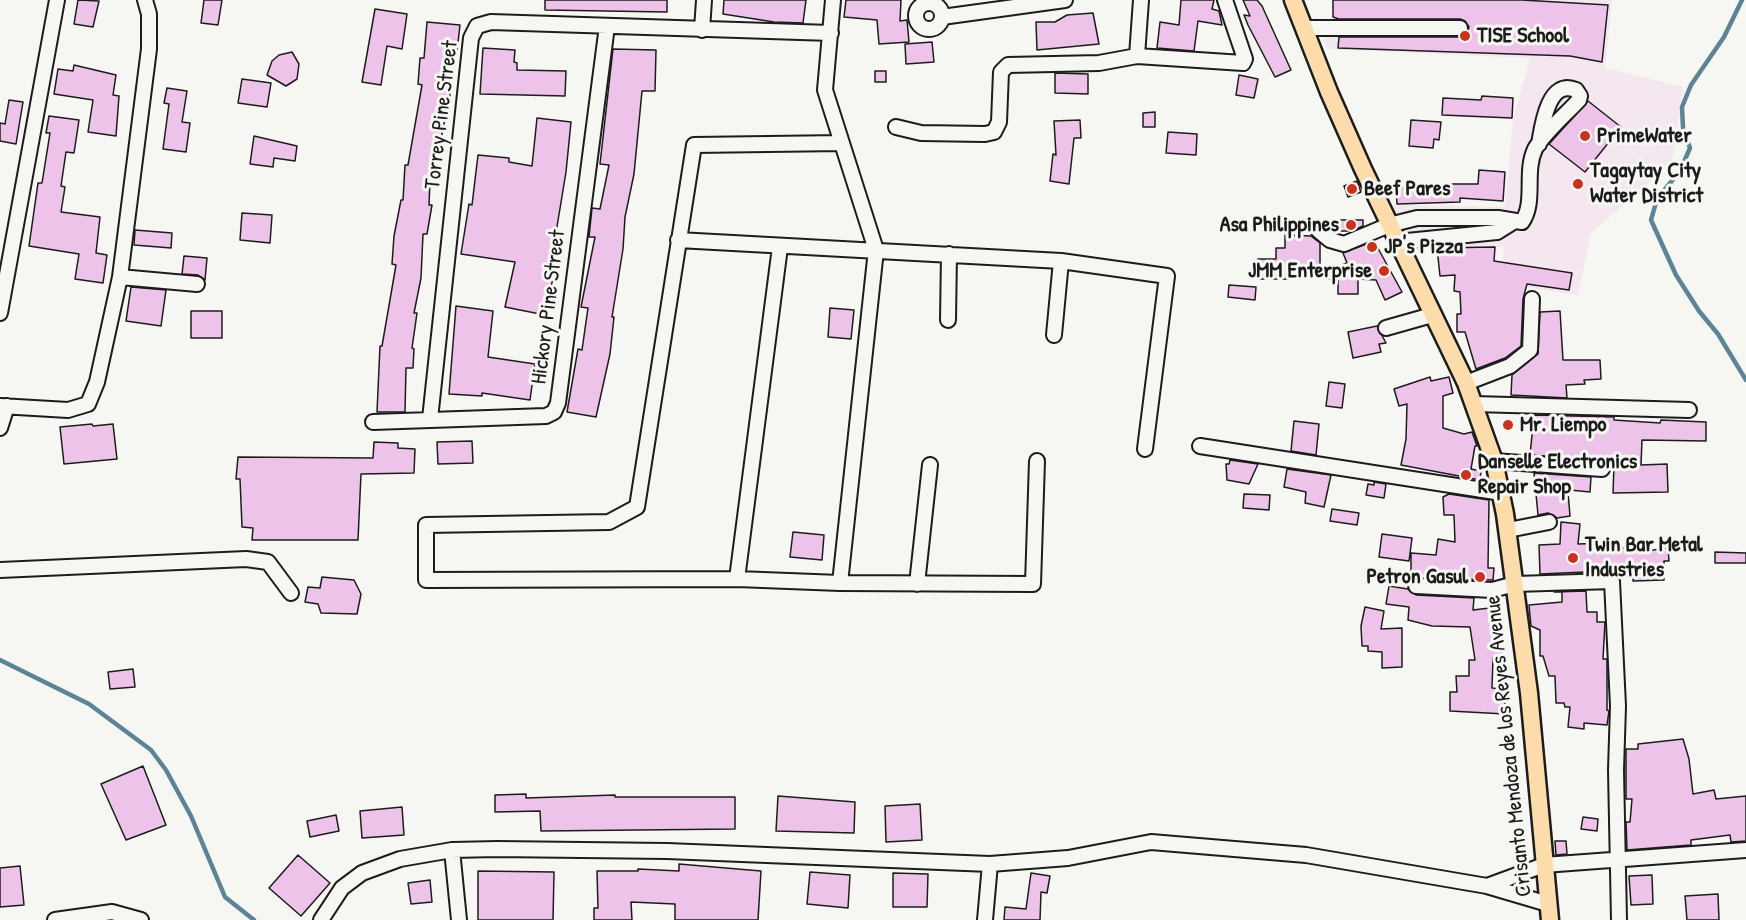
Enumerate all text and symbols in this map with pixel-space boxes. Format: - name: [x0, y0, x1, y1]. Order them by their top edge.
- place label: TISE School: [1477, 23, 1569, 49]
- marker: TISE School: [1458, 29, 1472, 43]
- street label: Torrey Pine Street: [420, 39, 464, 191]
- place label: PrimeWater: [1597, 123, 1692, 149]
- marker: PrimeWater: [1578, 129, 1592, 143]
- place label: Tagaytay City Water District: [1590, 158, 1703, 210]
- place label: Beef Pares: [1364, 176, 1451, 202]
- marker: Tagaytay City Water District: [1571, 177, 1585, 191]
- marker: Beef Pares: [1345, 182, 1359, 196]
- place label: Asa Philippines: [1220, 212, 1339, 238]
- marker: Asa Philippines: [1344, 218, 1358, 232]
- street label: Hickory Pine Street: [526, 228, 572, 386]
- place label: JP's Pizza: [1384, 234, 1463, 260]
- marker: JP's Pizza: [1365, 240, 1379, 254]
- place label: JMM Enterprise: [1248, 258, 1372, 284]
- marker: JMM Enterprise: [1377, 264, 1391, 278]
- place label: Mr. Liempo: [1520, 412, 1606, 438]
- marker: Mr. Liempo: [1501, 418, 1515, 432]
- place label: Danselle Electronics Repair Shop: [1478, 449, 1637, 500]
- marker: Danselle Electronics Repair Shop: [1459, 468, 1473, 482]
- place label: Twin Bar Metal Industries: [1585, 532, 1703, 584]
- marker: Twin Bar Metal Industries: [1566, 551, 1580, 565]
- place label: Petron Gasul: [1366, 564, 1468, 590]
- marker: Petron Gasul: [1473, 570, 1487, 584]
- street label: Crisanto Mendoza de los Reyes Avenue: [1480, 594, 1538, 898]

